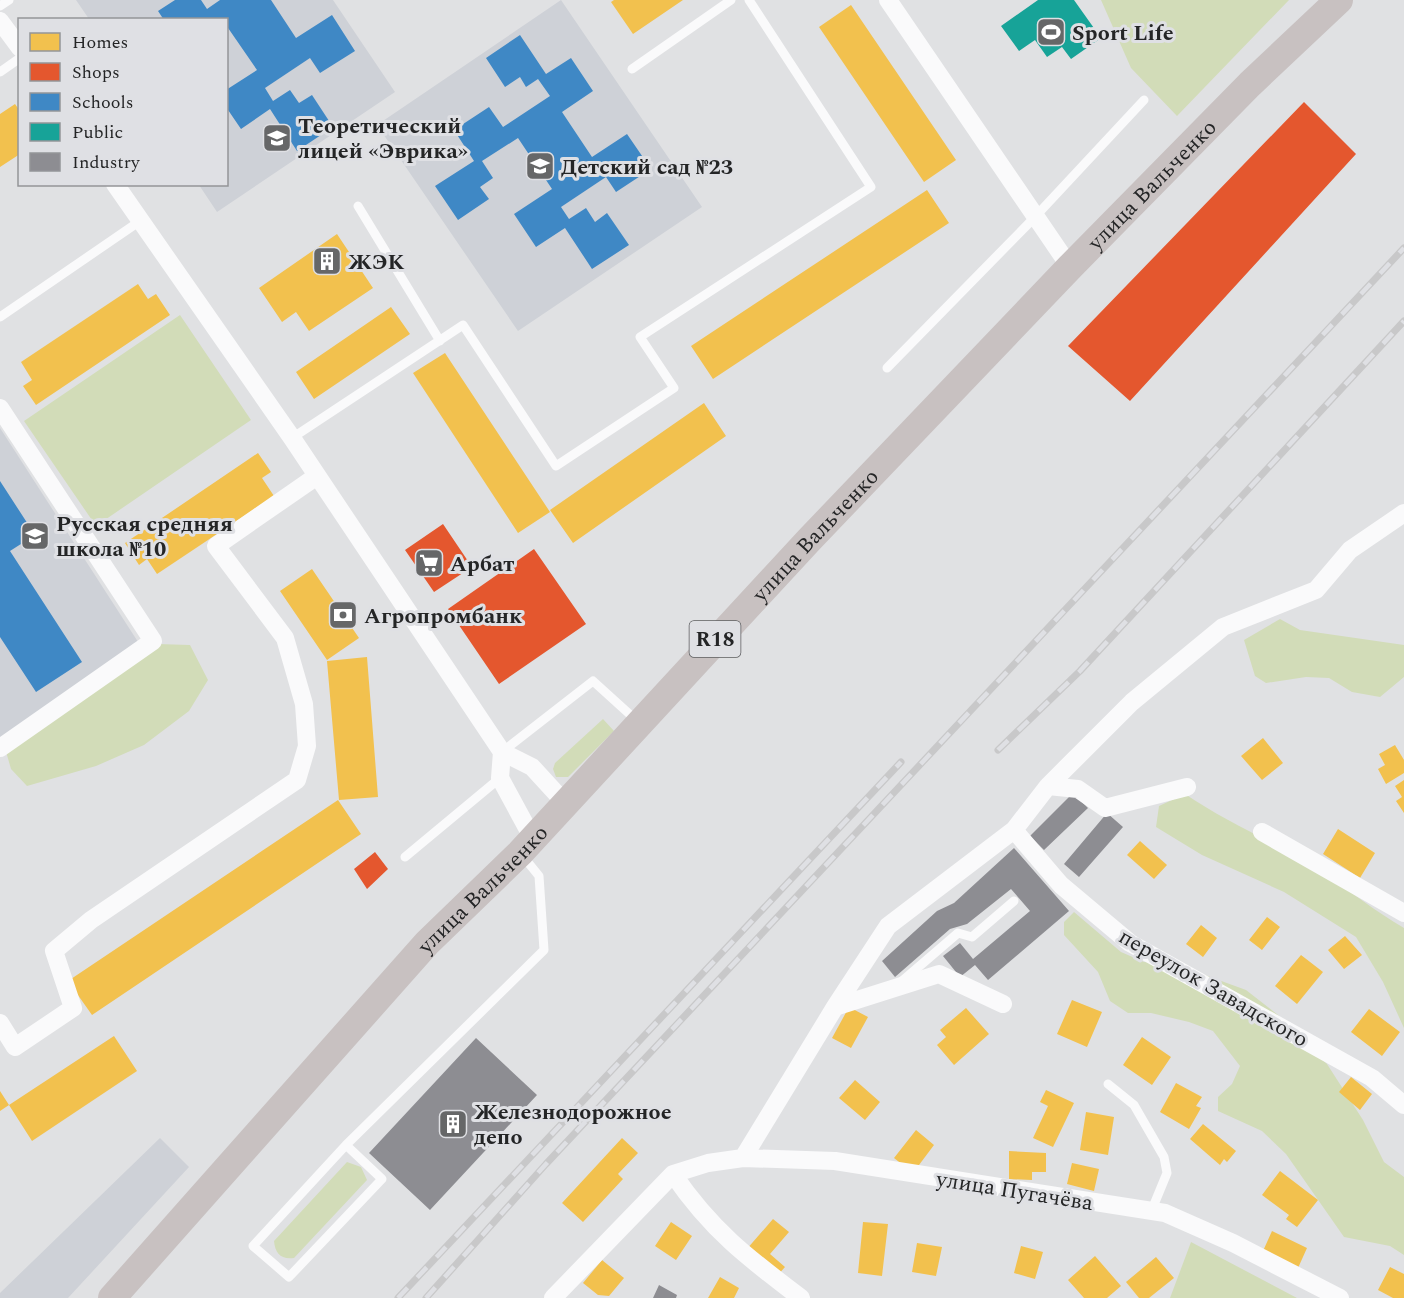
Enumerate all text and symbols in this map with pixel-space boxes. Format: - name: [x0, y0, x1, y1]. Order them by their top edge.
- sports icon: Sport Life: [1035, 16, 1067, 48]
- place label: Sport Life: [1072, 17, 1174, 50]
- legend: [18, 18, 228, 186]
- text: Homes: [72, 29, 128, 56]
- text: Shops: [72, 59, 120, 86]
- text: Schools: [72, 89, 134, 116]
- place label: Теоретический лицей «Эврика»: [298, 110, 468, 168]
- street label: улица Вальченко: [1080, 112, 1225, 259]
- text: Public: [72, 119, 123, 146]
- school or university icon: Теоретический лицей «Эврика»: [261, 122, 293, 154]
- text: Industry: [72, 149, 141, 176]
- school or university icon: Детский сад №23: [524, 150, 556, 182]
- place label: Детский сад №23: [561, 151, 733, 184]
- building icon: ЖЭК: [311, 245, 343, 277]
- place label: ЖЭК: [348, 246, 404, 279]
- street label: улица Вальченко: [744, 462, 887, 610]
- place label: Русская средняя школа №10: [56, 508, 233, 566]
- school or university icon: Русская средняя школа №10: [19, 520, 51, 552]
- supermarket icon: Арбат: [413, 547, 445, 579]
- place label: Арбат: [450, 548, 514, 581]
- bank icon: Агропромбанк: [327, 599, 359, 631]
- place label: Агропромбанк: [364, 600, 523, 633]
- road number: R18: [690, 621, 740, 657]
- street label: улица Вальченко: [409, 818, 556, 962]
- street label: переулок Завадского: [1112, 920, 1314, 1056]
- place label: Железнодорожное депо: [474, 1096, 672, 1154]
- building icon: Железнодорожное депо: [437, 1108, 469, 1140]
- street label: улица Пугачёва: [933, 1163, 1096, 1220]

